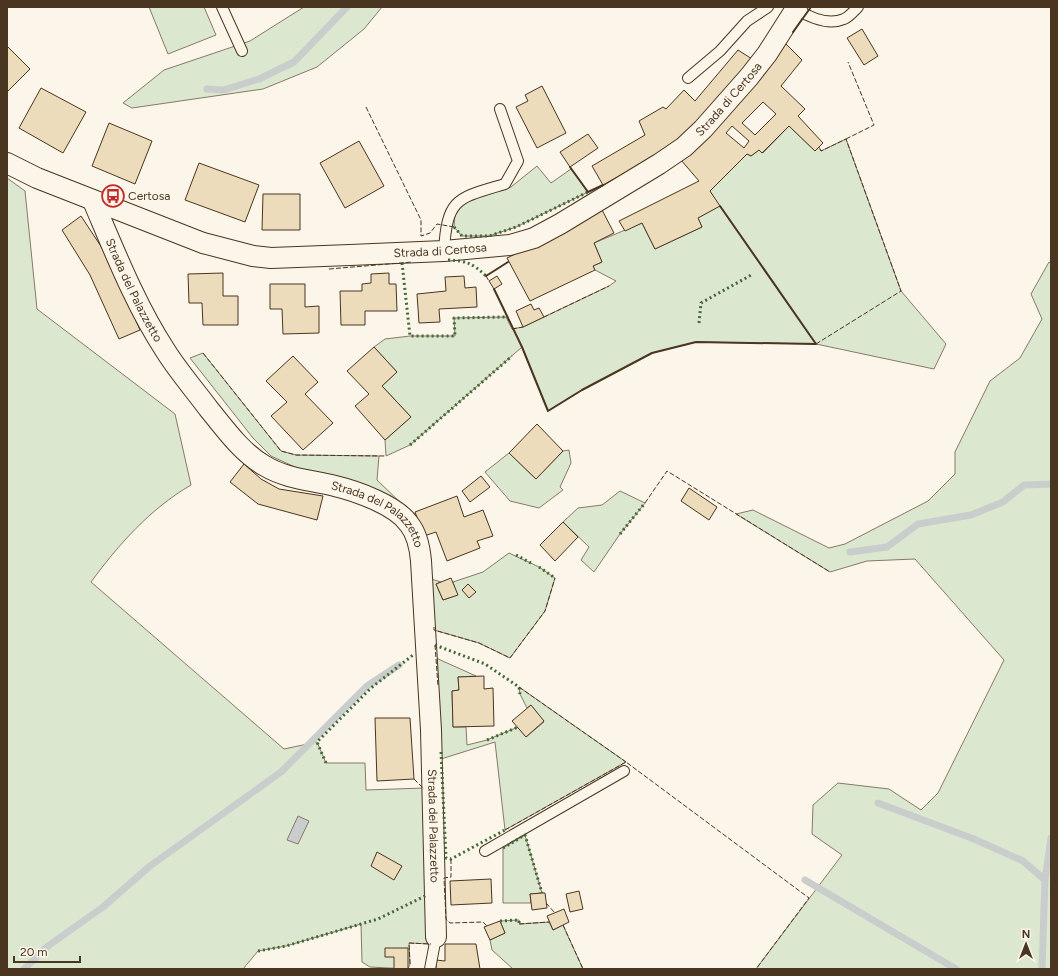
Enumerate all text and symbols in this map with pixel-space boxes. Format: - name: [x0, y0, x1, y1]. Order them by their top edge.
- street label: Strada di Certosa: [693, 60, 765, 139]
- bus stop icon: Certosa: [100, 183, 126, 209]
- place label: Certosa: [128, 189, 170, 203]
- street label: Strada del Palazzetto: [103, 236, 165, 344]
- street label: Strada di Certosa: [393, 240, 488, 260]
- street label: Strada del Palazzetto: [330, 478, 426, 549]
- street label: Strada del Palazzetto: [425, 769, 442, 883]
- north arrow: [1006, 924, 1046, 964]
- text: N: [1022, 928, 1030, 941]
- scale bar: [14, 938, 80, 964]
- text: 20 m: [20, 945, 48, 959]

